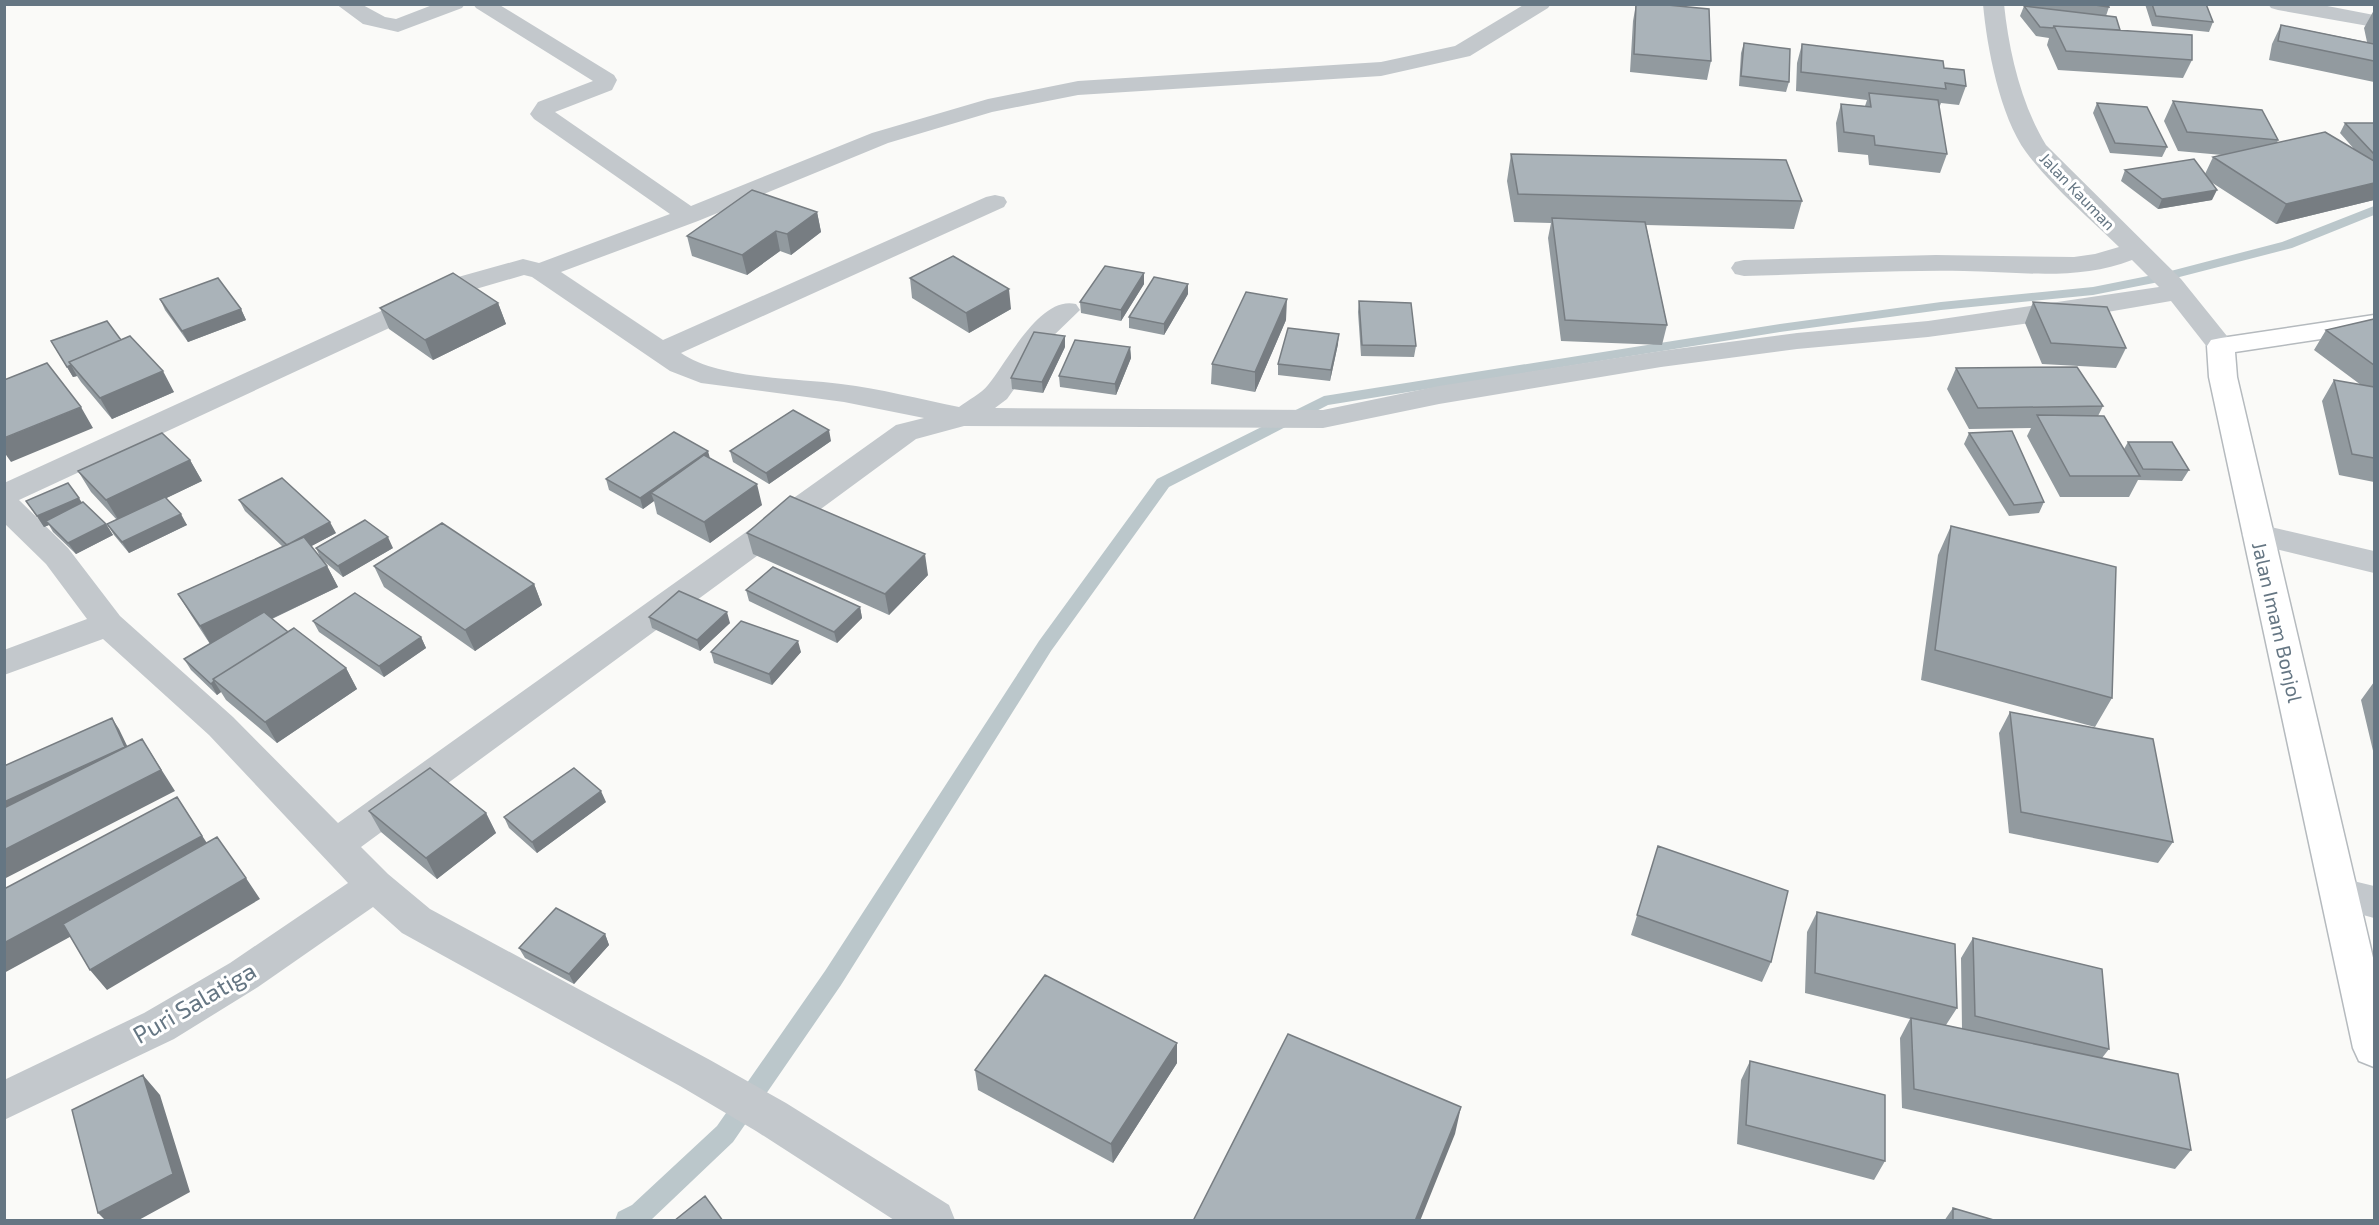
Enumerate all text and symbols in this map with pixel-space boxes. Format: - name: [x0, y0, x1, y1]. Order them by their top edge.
- street label: Jalan Kauman: [2036, 148, 2120, 234]
- street label: Jalan Imam Bonjol: [2248, 539, 2308, 705]
- street label: Puri Salatiga: [127, 955, 261, 1049]

